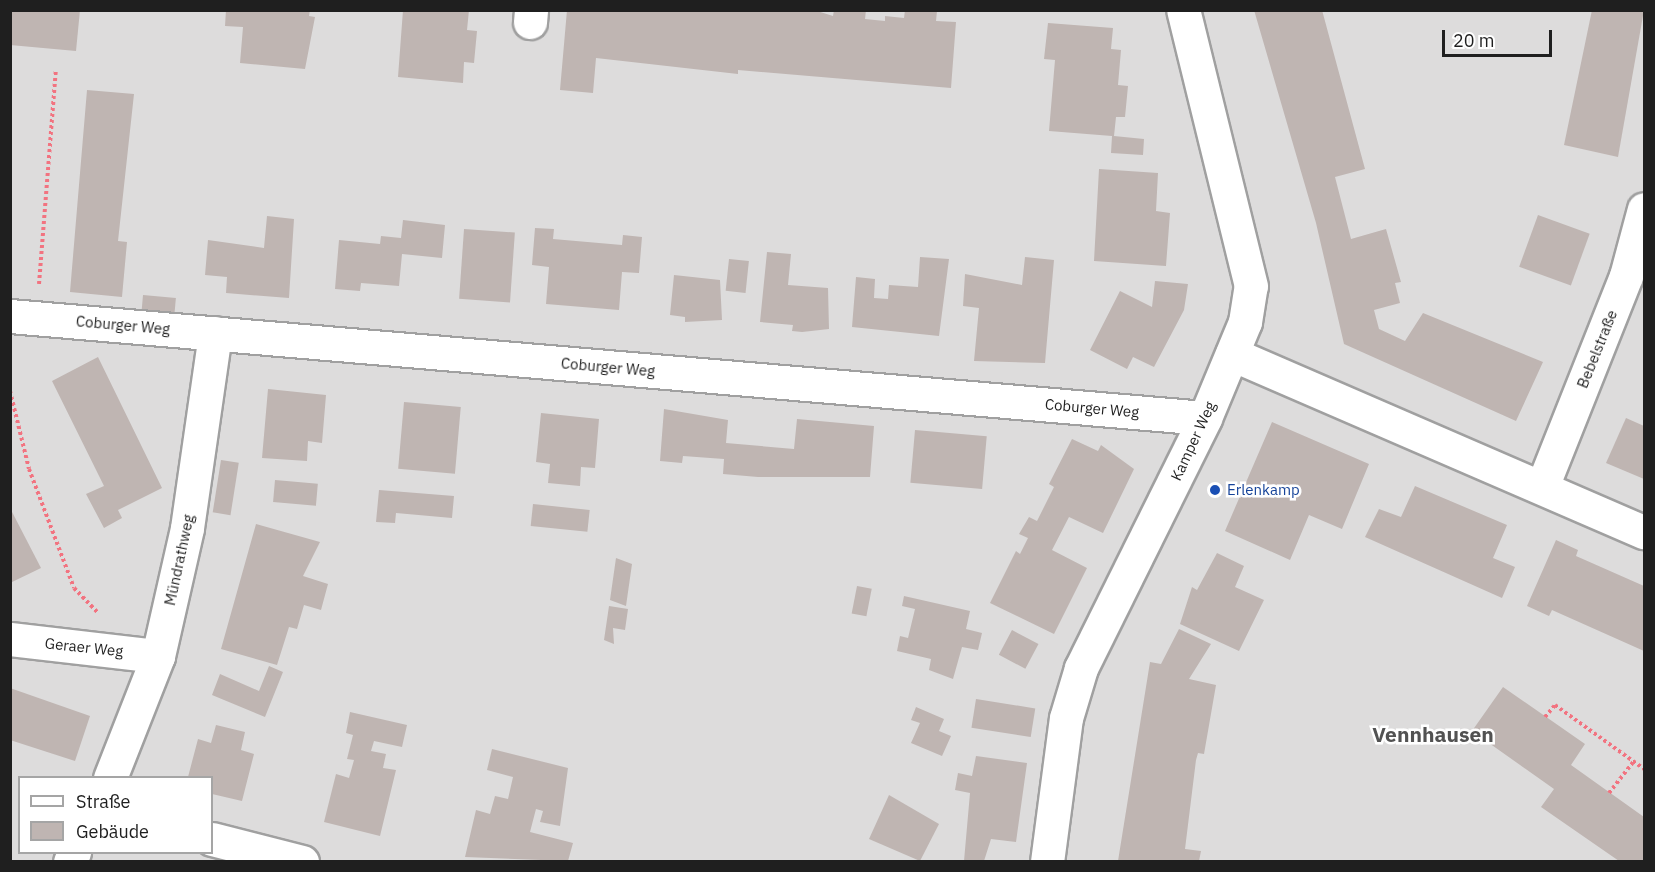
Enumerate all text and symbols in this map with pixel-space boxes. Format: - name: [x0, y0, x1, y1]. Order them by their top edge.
- scale bar: [1445, 18, 1554, 56]
- text: 20 m: [1453, 29, 1495, 52]
- street label: Bebelstraße: [1573, 307, 1621, 391]
- street label: Coburger Weg: [75, 312, 171, 338]
- street label: Coburger Weg: [560, 354, 656, 380]
- street label: Coburger Weg: [1044, 395, 1140, 421]
- street label: Kamper Weg: [1167, 398, 1219, 484]
- place label: Erlenkamp: [1227, 481, 1300, 499]
- marker: Erlenkamp: [1208, 483, 1222, 497]
- street label: Mündrathweg: [161, 513, 197, 607]
- street label: Geraer Weg: [44, 634, 124, 660]
- district label: Vennhausen: [1372, 721, 1494, 747]
- legend: [18, 776, 213, 854]
- text: Straße: [76, 790, 130, 813]
- text: Gebäude: [76, 820, 149, 843]

